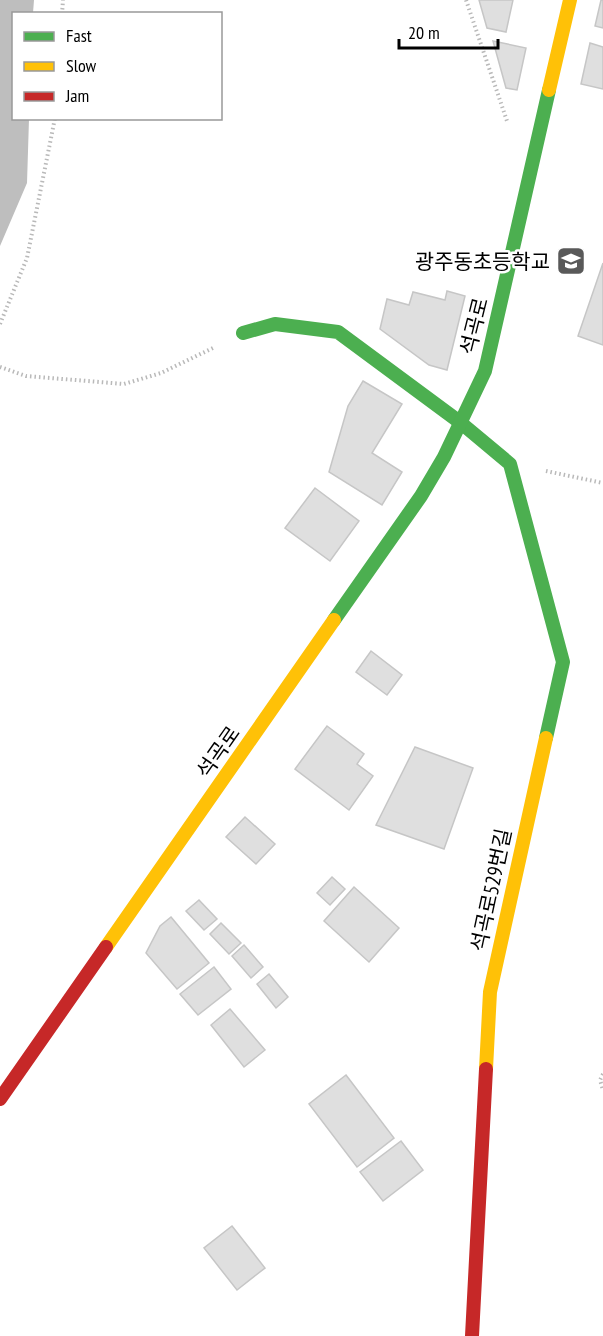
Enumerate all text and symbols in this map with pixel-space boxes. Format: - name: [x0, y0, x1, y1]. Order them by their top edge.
- legend: [12, 12, 222, 120]
- scale bar: [399, 12, 498, 50]
- text: 20 m: [408, 21, 440, 44]
- text: Fast: [66, 24, 92, 47]
- text: Slow: [66, 54, 97, 77]
- text: Jam: [65, 84, 89, 107]
- school or university icon: 광주동초등학교: [555, 245, 587, 277]
- place label: 광주동초등학교: [415, 248, 550, 275]
- street label: 석곡로: [454, 295, 494, 357]
- street label: 석곡로: [190, 721, 246, 783]
- street label: 석곡로529번길: [465, 826, 517, 954]

